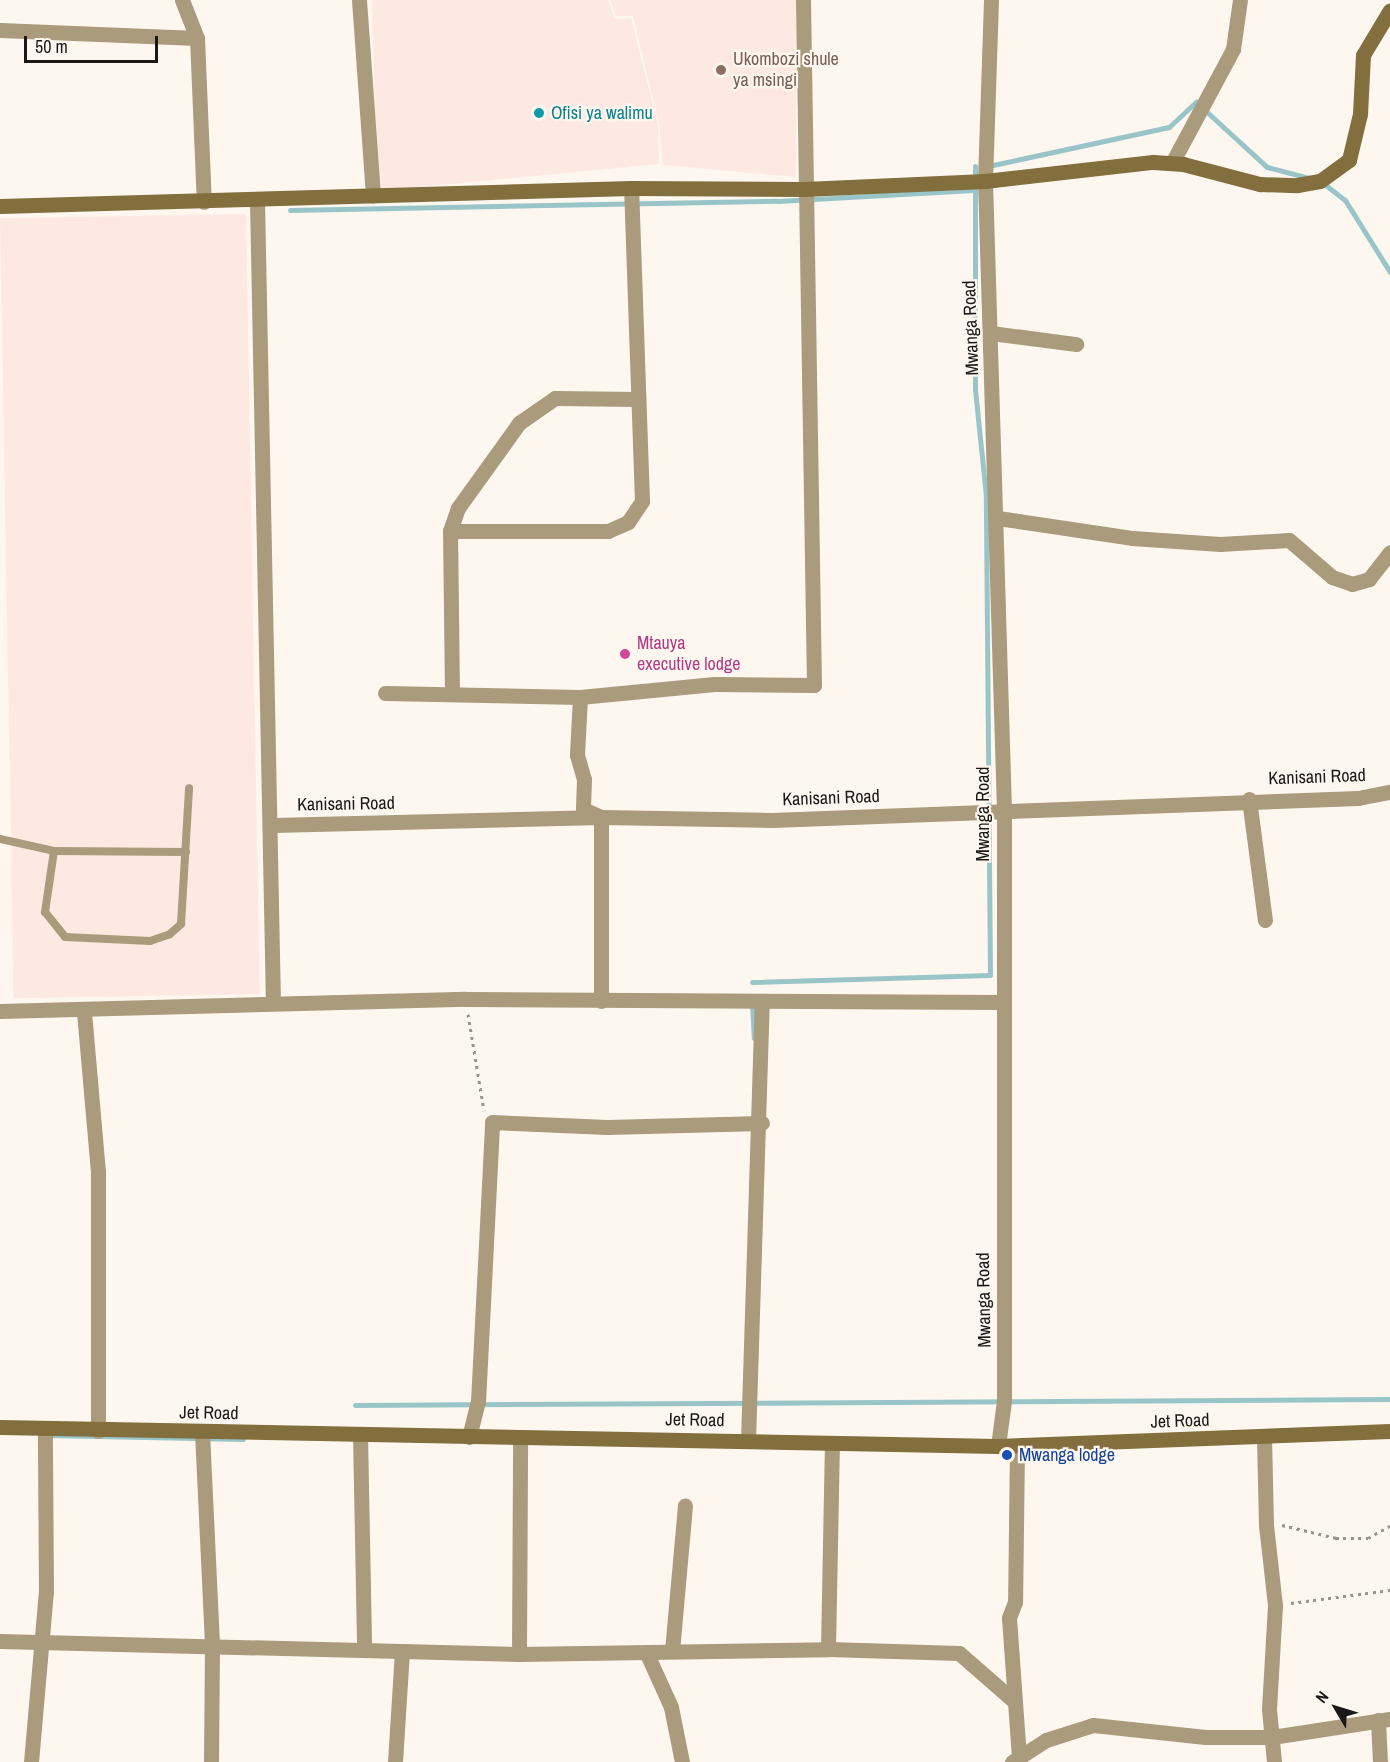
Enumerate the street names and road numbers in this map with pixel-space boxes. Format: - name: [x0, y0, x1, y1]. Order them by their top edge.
- street label: Mwanga Road: [959, 280, 983, 376]
- street label: Kanisani Road: [1268, 765, 1366, 789]
- street label: Mwanga Road: [972, 766, 994, 862]
- street label: Kanisani Road: [782, 786, 880, 810]
- street label: Kanisani Road: [297, 792, 395, 816]
- street label: Mwanga Road: [972, 1252, 996, 1348]
- street label: Jet Road: [179, 1402, 239, 1424]
- street label: Jet Road: [665, 1409, 725, 1431]
- street label: Jet Road: [1150, 1409, 1210, 1433]

